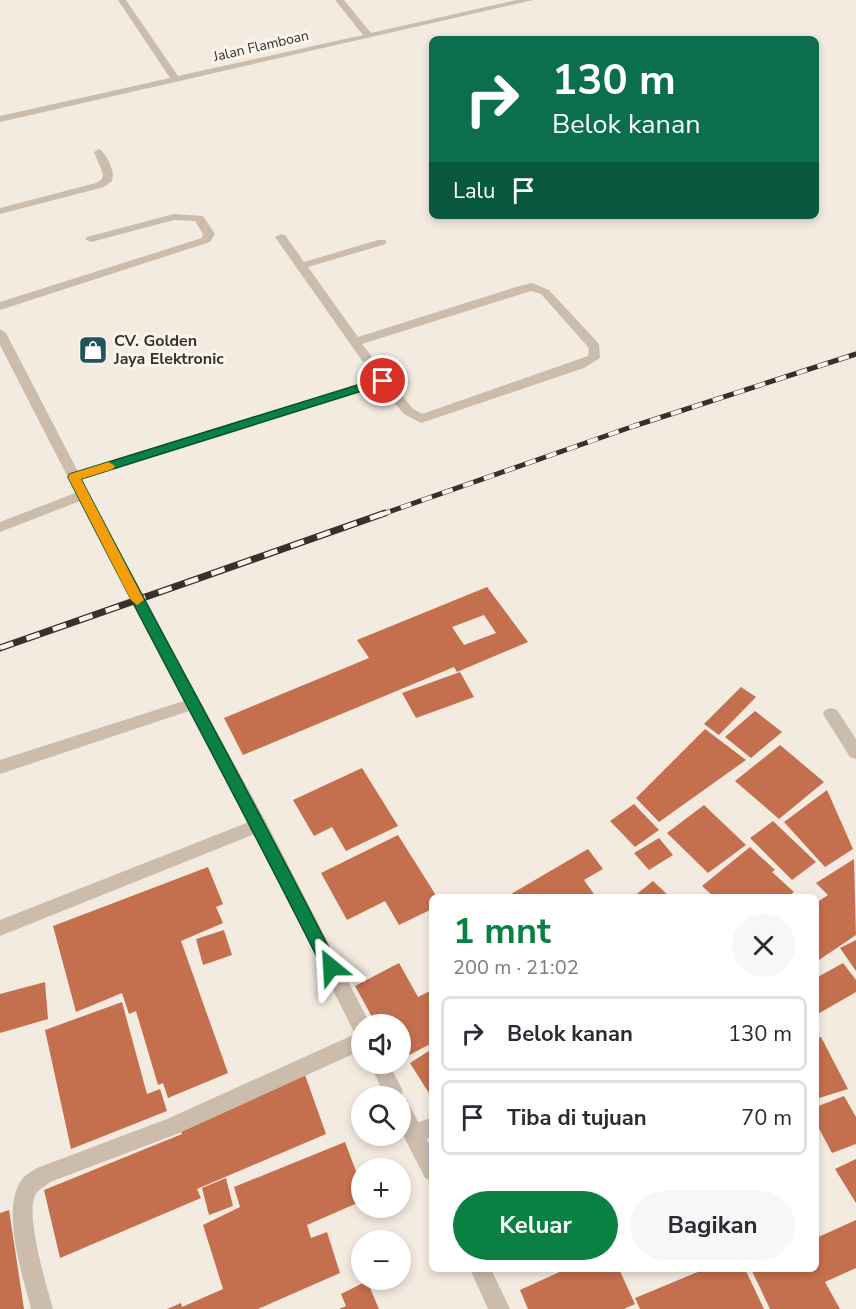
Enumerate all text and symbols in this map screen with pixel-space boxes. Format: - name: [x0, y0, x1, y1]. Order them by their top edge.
- street label: Jalan Flamboan: [210, 26, 311, 66]
- text: 130 m: [552, 52, 676, 109]
- icon: right: [453, 60, 531, 138]
- text: Belok kanan: [552, 106, 701, 143]
- icon: arrive: [507, 174, 540, 207]
- text: Lalu: [453, 176, 495, 206]
- place label: CV. Golden Jaya Elektronic: [113, 330, 224, 370]
- shop icon: CV. Golden Jaya Elektronic: [77, 334, 109, 366]
- pin: [357, 355, 408, 406]
- icon: arrive: [366, 364, 399, 397]
- text: 1 mnt: [453, 907, 551, 956]
- button: close: [732, 914, 795, 977]
- position arrow: [299, 935, 363, 999]
- text: 200 m · 21:02: [453, 954, 579, 981]
- map controls: [351, 1014, 411, 1290]
- button: sound: [351, 1014, 411, 1074]
- icon: right: [456, 1017, 489, 1050]
- text: Belok kanan: [507, 1019, 633, 1049]
- text: 130 m: [728, 1019, 792, 1049]
- button: search: [351, 1086, 411, 1146]
- icon: arrive: [456, 1101, 489, 1134]
- text: Tiba di tujuan: [507, 1103, 647, 1133]
- text: 70 m: [741, 1103, 792, 1133]
- button: +: [351, 1158, 411, 1218]
- button: Keluar: [453, 1191, 618, 1260]
- button: Bagikan: [630, 1191, 795, 1260]
- button: −: [351, 1230, 411, 1290]

